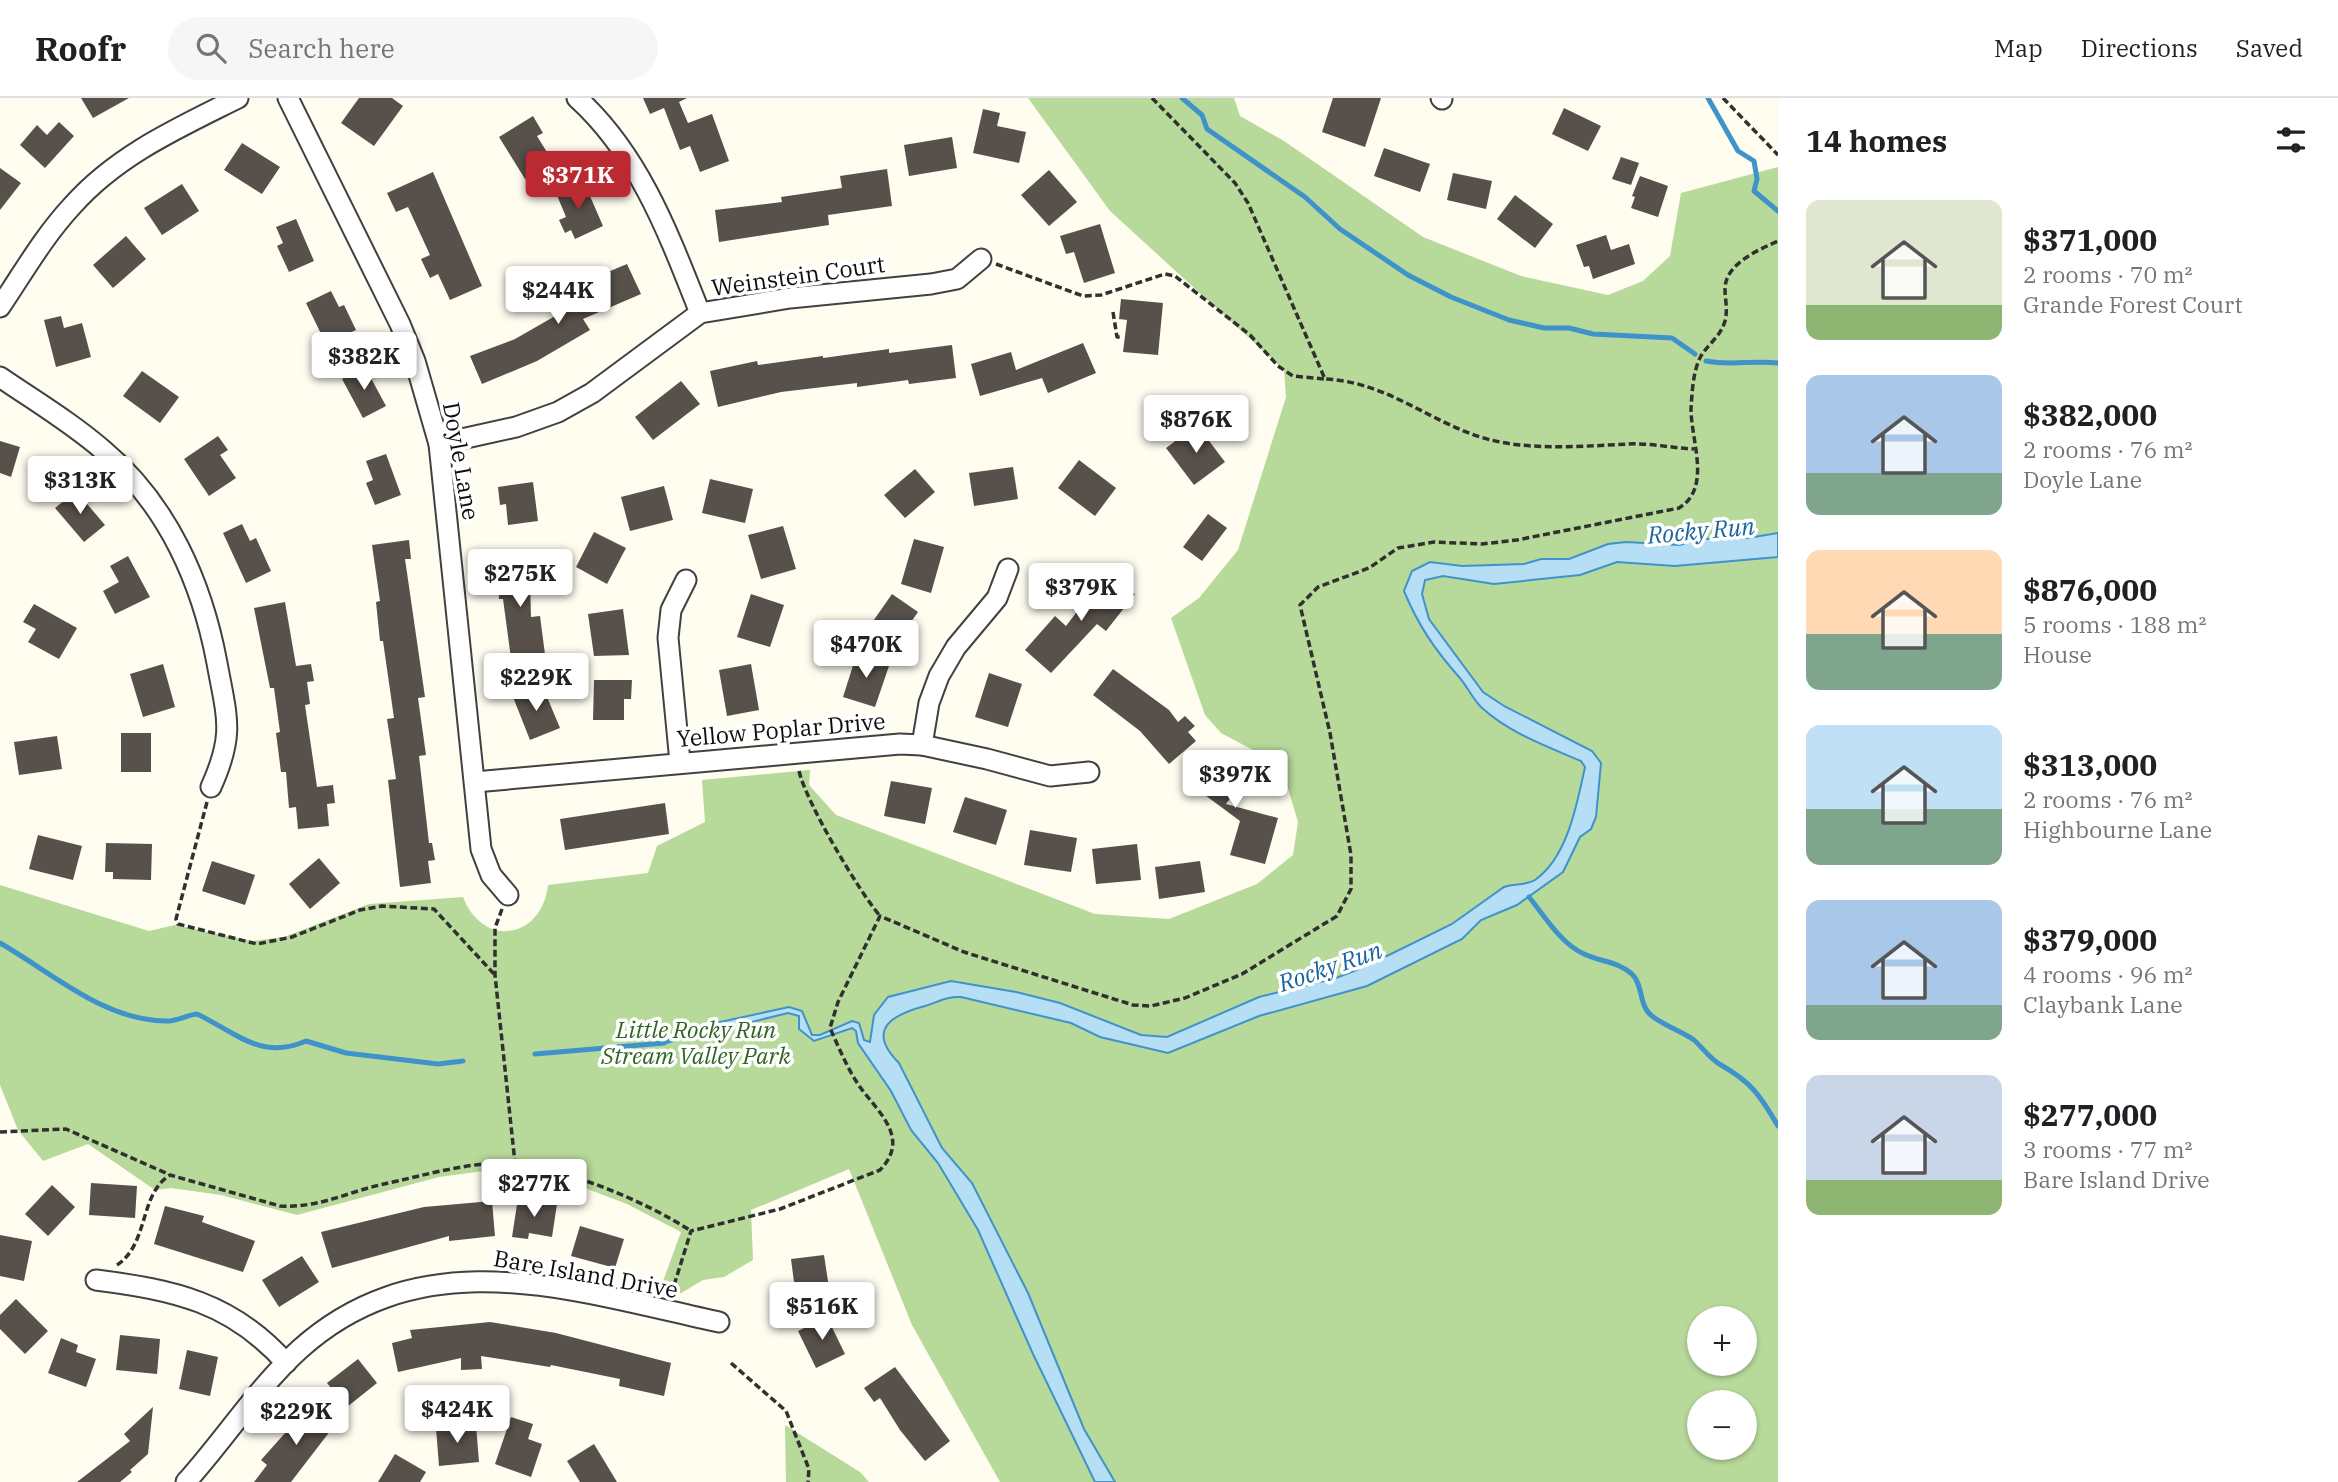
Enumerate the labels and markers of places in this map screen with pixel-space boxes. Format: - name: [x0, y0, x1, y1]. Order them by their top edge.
- pin: $371K: [529, 152, 627, 211]
- pin: $244K: [509, 266, 607, 326]
- pin: $382K: [315, 332, 413, 392]
- pin: $876K: [1147, 396, 1245, 455]
- pin: $313K: [31, 456, 129, 516]
- pin: $275K: [471, 550, 569, 609]
- pin: $379K: [1032, 564, 1130, 623]
- pin: $470K: [817, 620, 915, 680]
- pin: $229K: [487, 654, 585, 713]
- pin: $397K: [1186, 750, 1284, 810]
- pin: $277K: [485, 1160, 583, 1219]
- pin: $516K: [773, 1282, 871, 1342]
- pin: $424K: [408, 1386, 506, 1445]
- pin: $229K: [247, 1388, 345, 1447]

